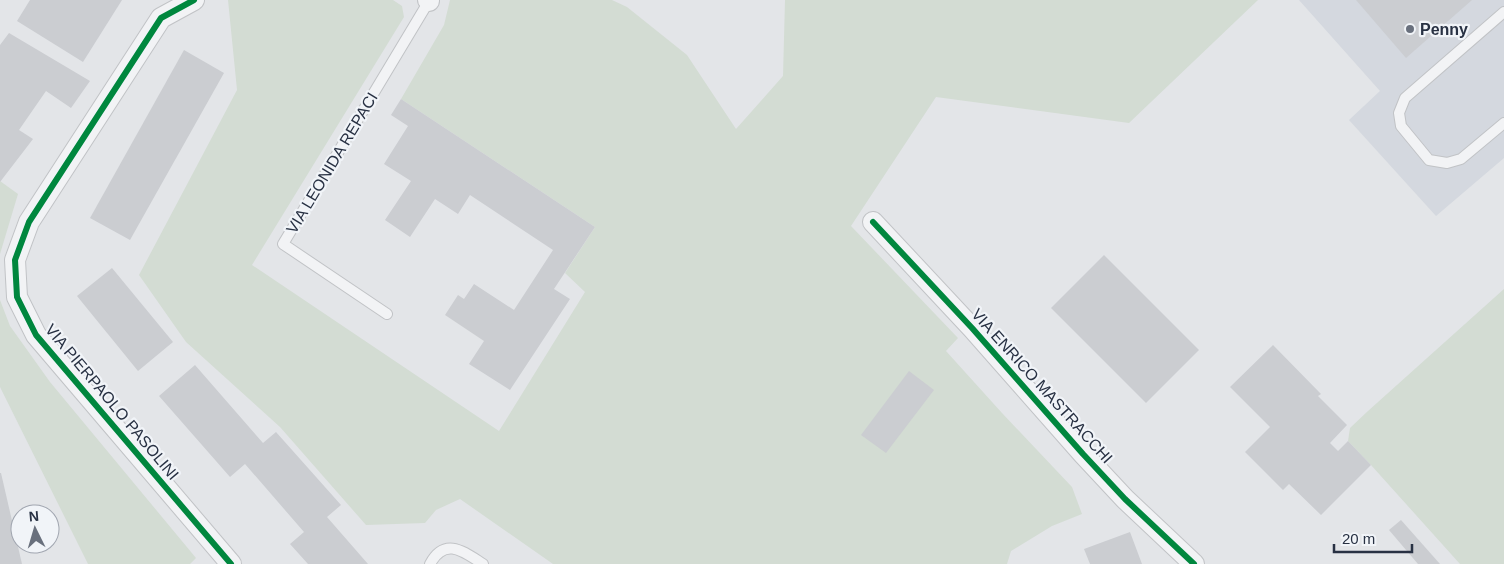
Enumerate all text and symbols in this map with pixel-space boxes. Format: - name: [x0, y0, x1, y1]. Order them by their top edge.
- place label: Penny: [1420, 21, 1468, 38]
- marker: Penny: [1404, 23, 1416, 35]
- street label: VIA LEONIDA REPACI: [283, 89, 381, 237]
- street label: VIA ENRICO MASTRACCHI: [968, 305, 1116, 467]
- street label: VIA PIERPAOLO PASOLINI: [42, 321, 182, 483]
- north arrow: [10, 504, 60, 554]
- text: N: [28, 508, 40, 524]
- scale bar: [1334, 522, 1412, 554]
- text: 20 m: [1342, 530, 1375, 547]

